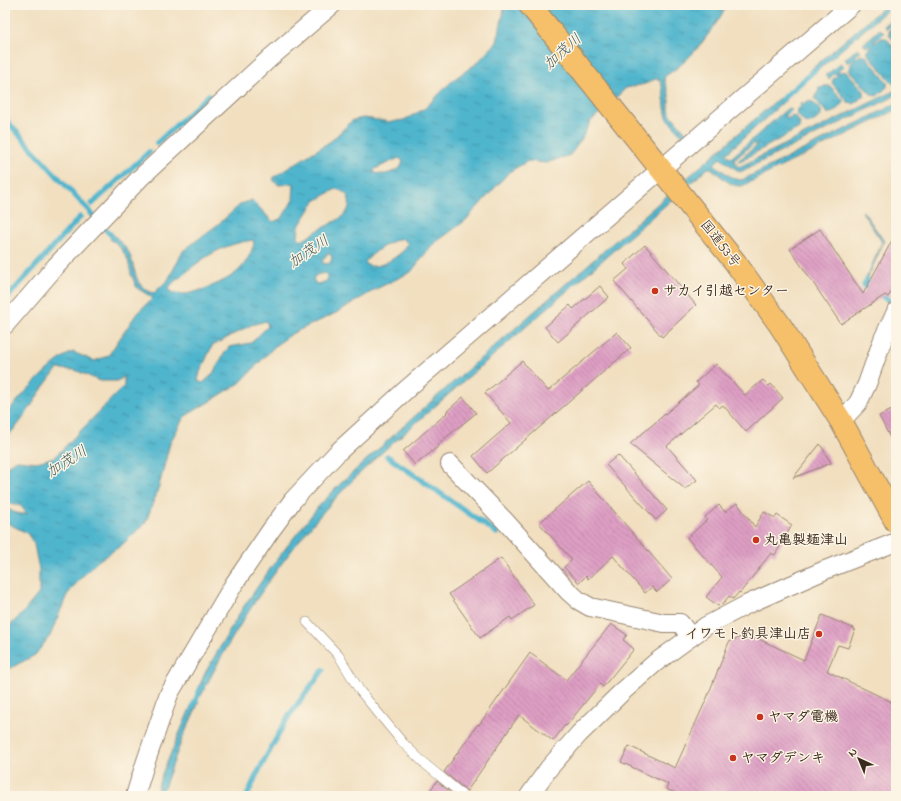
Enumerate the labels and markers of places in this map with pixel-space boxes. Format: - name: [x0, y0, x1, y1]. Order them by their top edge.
- place label: サカイ引越センター: [663, 281, 789, 302]
- marker: サカイ引越センター: [650, 286, 660, 296]
- place label: 丸亀製麺津山: [764, 530, 848, 551]
- marker: 丸亀製麺津山: [751, 535, 761, 545]
- place label: イワモト釣具津山店: [685, 624, 811, 645]
- marker: イワモト釣具津山店: [814, 629, 824, 639]
- place label: ヤマダ電機: [768, 707, 838, 728]
- marker: ヤマダ電機: [755, 712, 765, 722]
- place label: ヤマダデンキ: [741, 748, 825, 769]
- marker: ヤマダデンキ: [728, 753, 738, 763]

